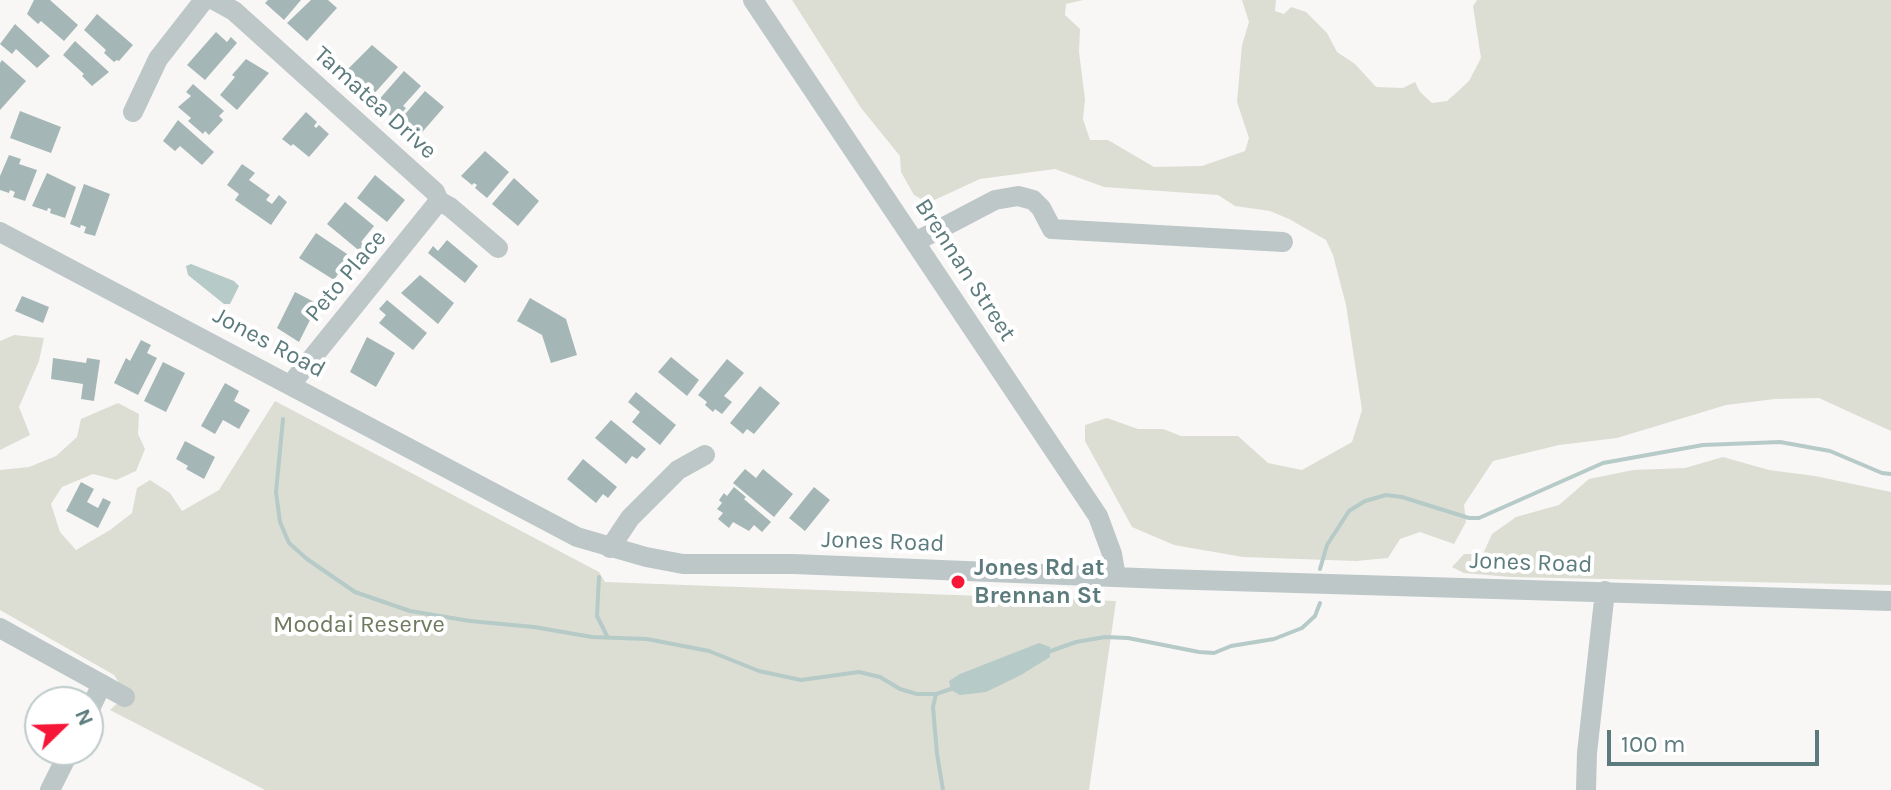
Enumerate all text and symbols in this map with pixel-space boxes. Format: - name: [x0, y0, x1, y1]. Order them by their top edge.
- street label: Tamatea Drive: [308, 40, 442, 166]
- street label: Brennan Street: [908, 193, 1022, 347]
- street label: Peto Place: [299, 224, 393, 328]
- street label: Jones Road: [208, 301, 330, 385]
- street label: Jones Road: [821, 525, 945, 559]
- street label: Jones Road: [1469, 546, 1593, 580]
- place label: Jones Rd at Brennan St: [974, 554, 1104, 610]
- marker: Jones Rd at Brennan St: [949, 573, 967, 591]
- park label: Moodai Reserve: [273, 611, 445, 639]
- north arrow: [24, 686, 104, 766]
- text: N: [69, 705, 99, 730]
- scale bar: [1611, 714, 1823, 764]
- text: 100 m: [1621, 730, 1686, 758]

